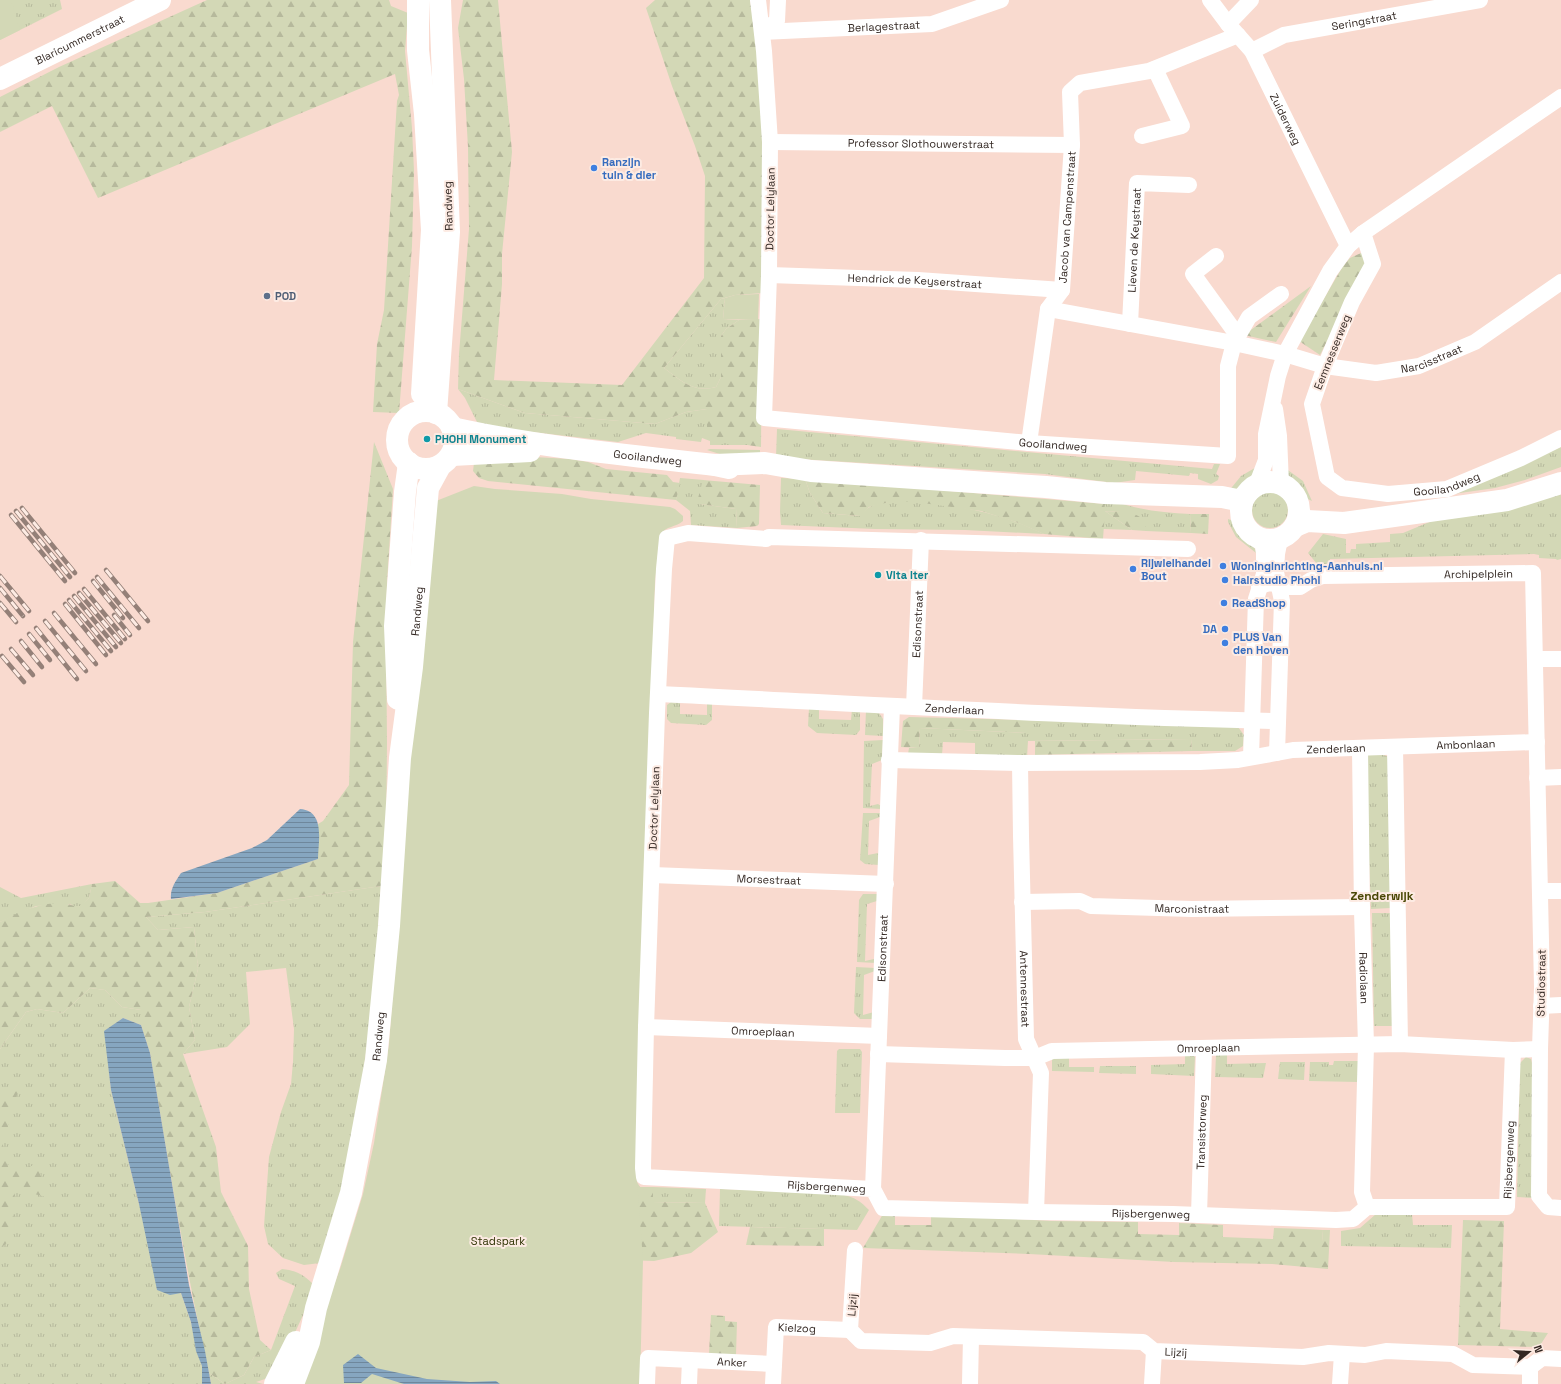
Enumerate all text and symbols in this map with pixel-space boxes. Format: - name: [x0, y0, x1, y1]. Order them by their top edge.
- street label: Seringstraat: [1330, 8, 1398, 33]
- street label: Blaricummerstraat: [33, 12, 127, 68]
- street label: Berlagestraat: [847, 18, 920, 35]
- street label: Zuiderweg: [1267, 91, 1304, 147]
- street label: Professor Slothouwerstraat: [848, 136, 994, 151]
- street label: Jacob van Campenstraat: [1055, 150, 1079, 284]
- place label: Ranzijn tuin & dier: [602, 155, 657, 182]
- marker: Ranzijn tuin & dier: [589, 163, 599, 173]
- street label: Doctor Lelylaan: [762, 167, 778, 251]
- street label: Randweg: [440, 181, 456, 231]
- street label: Lieven de Keystraat: [1125, 187, 1144, 293]
- street label: Hendrick de Keyserstraat: [848, 271, 982, 291]
- place label: POD: [275, 289, 296, 303]
- marker: POD: [262, 291, 272, 301]
- street label: Eemnesserweg: [1311, 312, 1353, 392]
- street label: Narcisstraat: [1400, 341, 1464, 376]
- place label: PHOHI Monument: [435, 432, 527, 446]
- marker: PHOHI Monument: [422, 434, 432, 444]
- street label: Gooilandweg: [1018, 435, 1088, 454]
- street label: Gooilandweg: [613, 447, 683, 468]
- street label: Gooilandweg: [1413, 469, 1482, 499]
- place label: Rijwielhandel Bout: [1141, 556, 1211, 583]
- place label: Woninginrichting-Aanhuis.nl: [1231, 559, 1383, 573]
- marker: Woninginrichting-Aanhuis.nl: [1218, 561, 1228, 571]
- marker: Rijwielhandel Bout: [1128, 564, 1138, 574]
- street label: Archipelplein: [1444, 566, 1513, 581]
- place label: Vita Iter: [886, 568, 929, 582]
- marker: Vita Iter: [873, 570, 883, 580]
- place label: Hairstudio Phohi: [1233, 573, 1321, 587]
- marker: Hairstudio Phohi: [1220, 575, 1230, 585]
- street label: Randweg: [408, 586, 426, 636]
- street label: Edisonstraat: [909, 590, 926, 658]
- place label: ReadShop: [1232, 596, 1286, 610]
- marker: ReadShop: [1219, 598, 1229, 608]
- place label: DA: [1203, 622, 1217, 636]
- marker: DA: [1220, 624, 1230, 634]
- place label: PLUS Van den Hoven: [1233, 630, 1289, 657]
- marker: PLUS Van den Hoven: [1220, 638, 1230, 648]
- street label: Zenderlaan: [925, 701, 985, 718]
- street label: Ambonlaan: [1436, 736, 1496, 752]
- street label: Zenderlaan: [1306, 741, 1366, 757]
- street label: Doctor Lelylaan: [646, 766, 662, 850]
- street label: Morsestraat: [736, 871, 802, 888]
- district label: Zenderwijk: [1350, 888, 1414, 904]
- street label: Marconistraat: [1154, 901, 1229, 916]
- street label: Edisonstraat: [874, 914, 891, 982]
- street label: Studiostraat: [1533, 949, 1549, 1017]
- street label: Antennestraat: [1017, 950, 1033, 1028]
- street label: Radiolaan: [1356, 952, 1372, 1004]
- street label: Randweg: [369, 1011, 388, 1062]
- street label: Omroeplaan: [731, 1023, 795, 1040]
- street label: Omroeplaan: [1177, 1040, 1240, 1055]
- street label: Transistorweg: [1193, 1094, 1210, 1170]
- street label: Rijsbergenweg: [1500, 1120, 1517, 1199]
- street label: Rijsbergenweg: [787, 1178, 866, 1196]
- street label: Rijsbergenweg: [1112, 1206, 1190, 1222]
- park label: Stadspark: [471, 1234, 525, 1248]
- street label: Lijzij: [844, 1293, 860, 1317]
- street label: Kielzog: [778, 1320, 816, 1336]
- north arrow: [1509, 1332, 1549, 1372]
- text: N: [1531, 1343, 1546, 1355]
- street label: Lijzij: [1164, 1344, 1188, 1359]
- street label: Anker: [717, 1354, 747, 1370]

